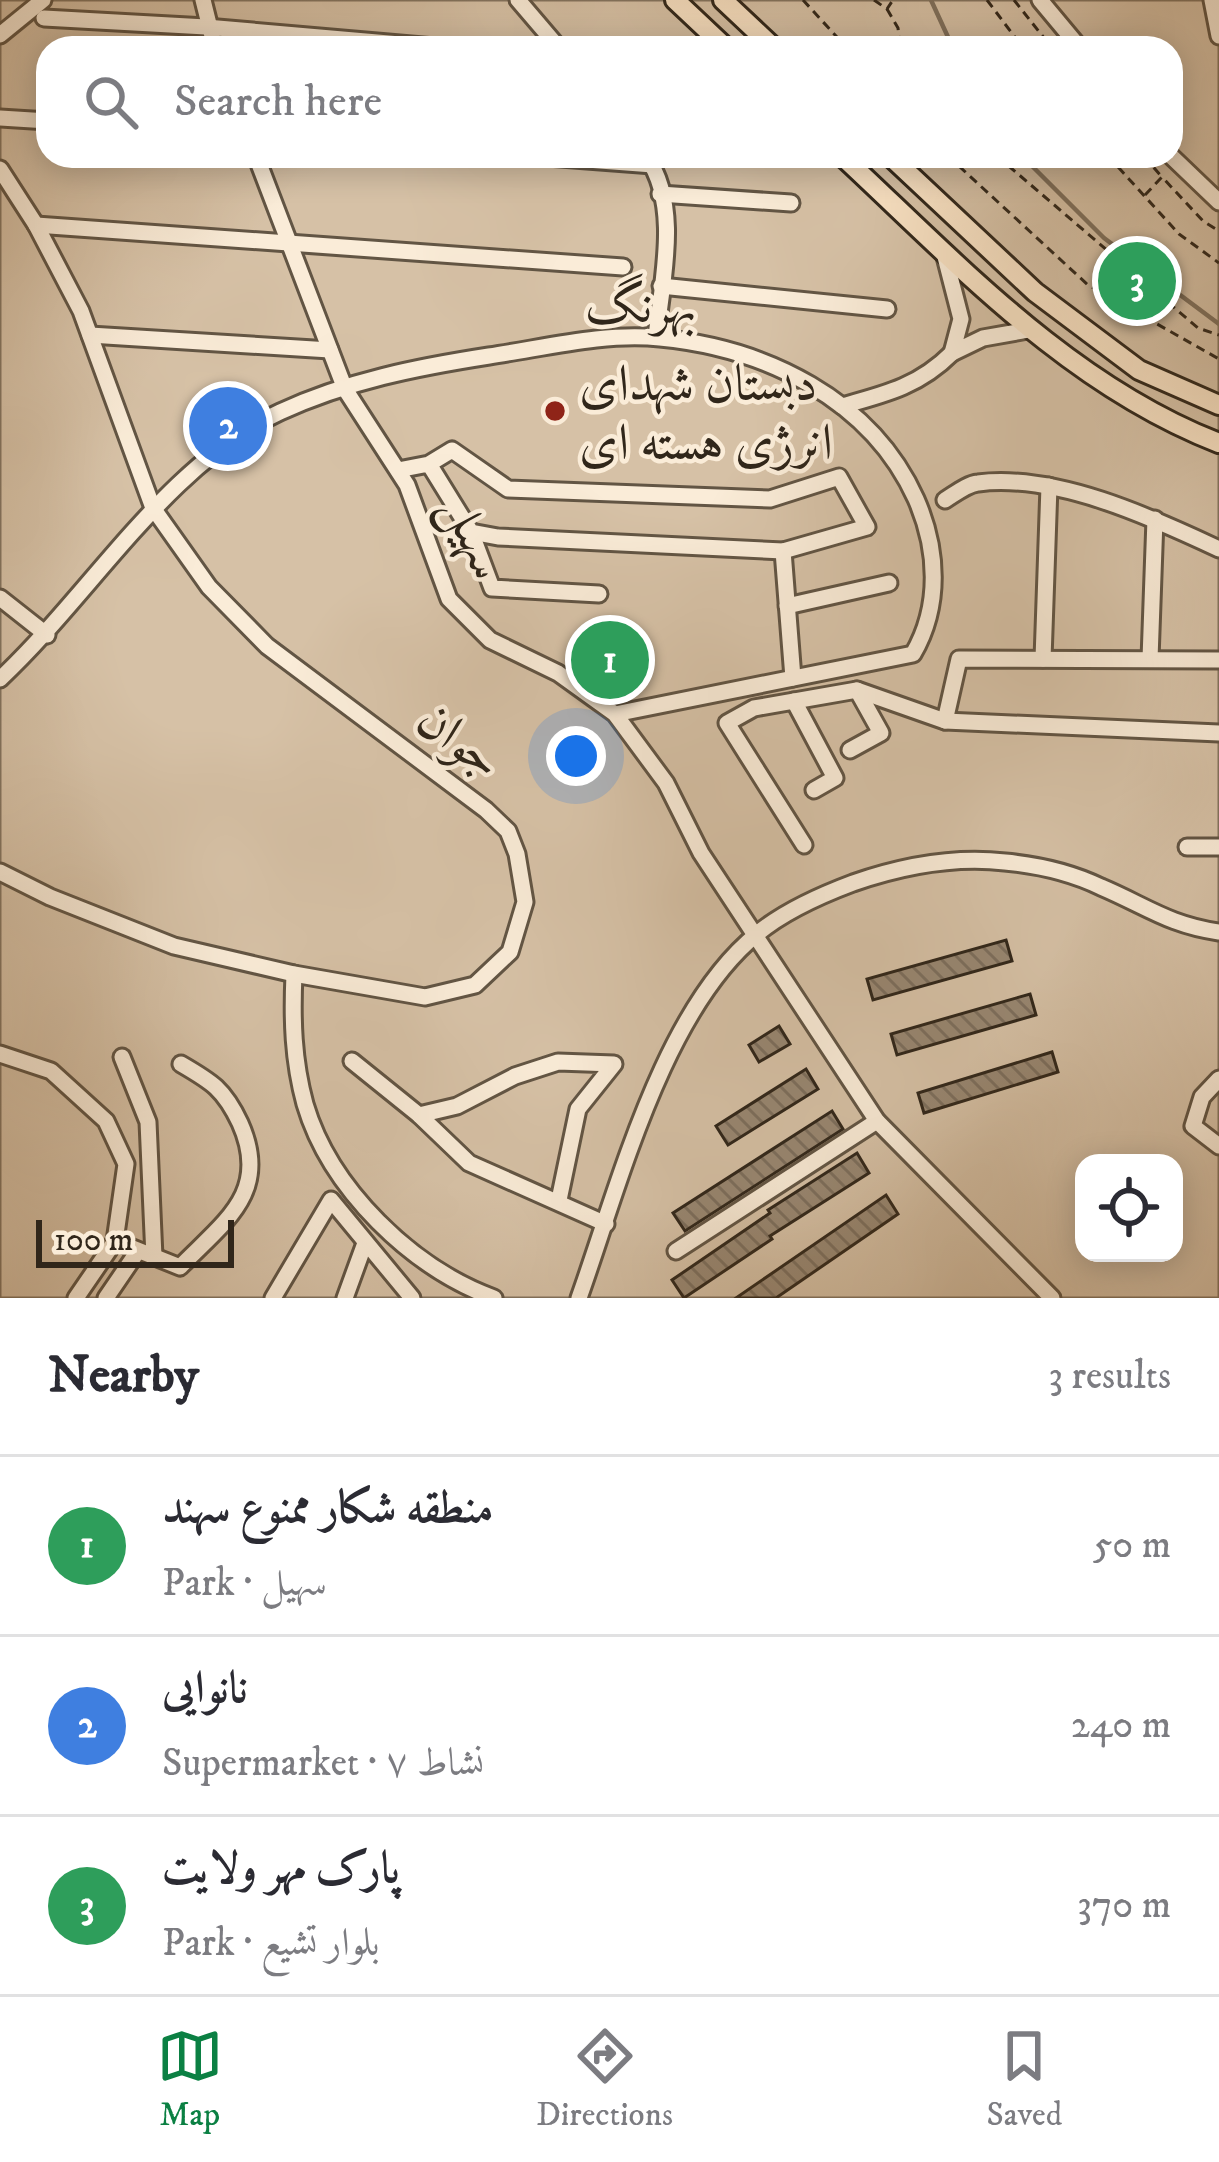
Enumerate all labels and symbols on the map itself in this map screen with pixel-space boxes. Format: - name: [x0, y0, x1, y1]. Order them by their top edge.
- pin: 3: [1098, 236, 1176, 326]
- street label: بهرنگ: [584, 272, 698, 340]
- place label: دبستان شهدای انرژی هسته ای: [579, 353, 833, 476]
- pin: 2: [189, 381, 267, 471]
- marker: دبستان شهدای انرژی هسته ای: [542, 398, 568, 424]
- street label: سهیل: [425, 485, 520, 590]
- pin: 1: [571, 615, 649, 705]
- street label: جوان: [403, 688, 515, 794]
- your location: [546, 726, 606, 786]
- scale bar: [36, 1214, 234, 1267]

